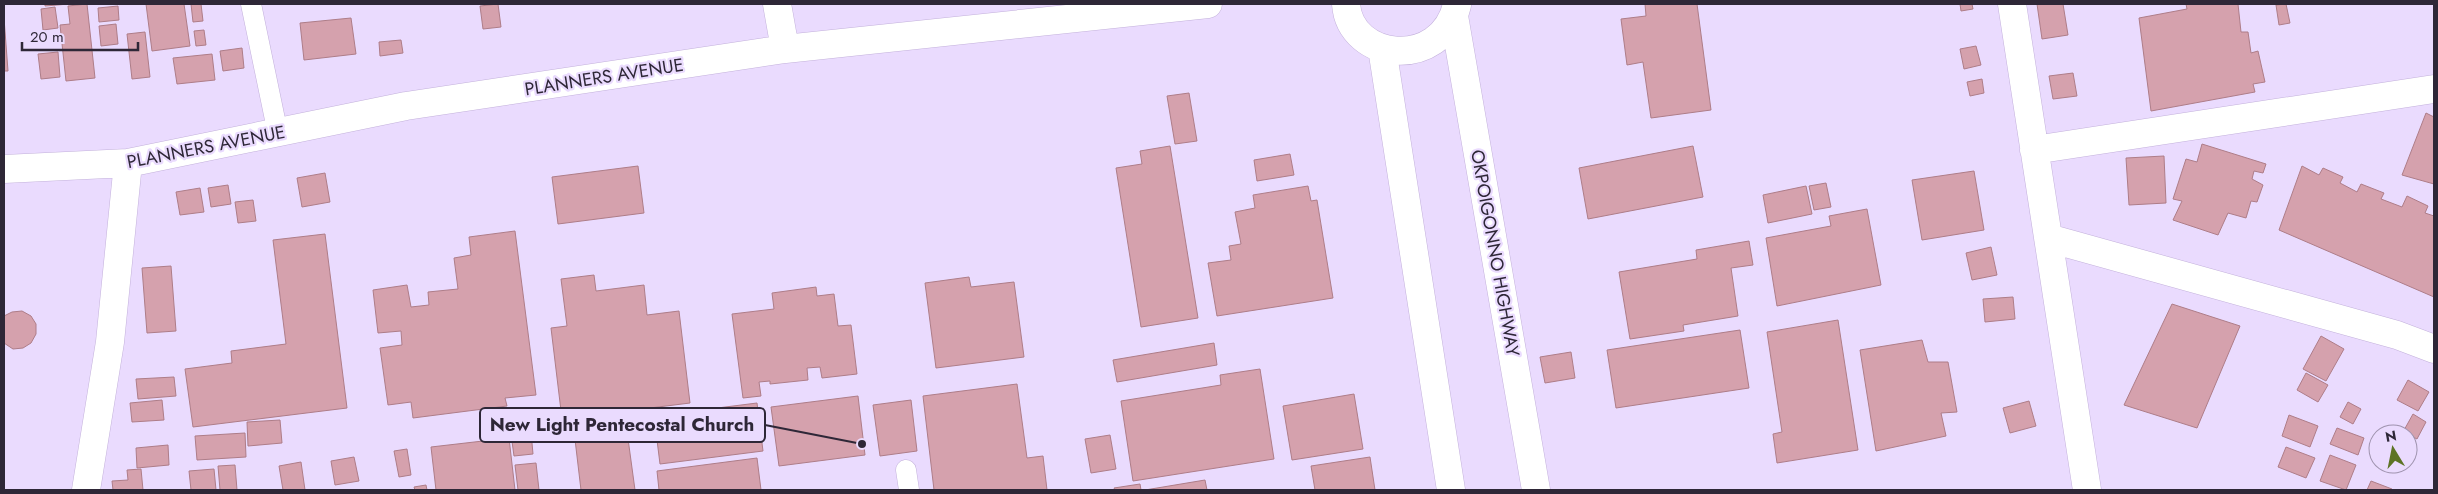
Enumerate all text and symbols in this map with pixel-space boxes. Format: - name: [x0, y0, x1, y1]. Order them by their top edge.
- scale bar: [22, 20, 139, 52]
- text: 20 m: [30, 26, 64, 48]
- street label: PLANNERS AVENUE: [523, 52, 685, 102]
- street label: PLANNERS AVENUE: [125, 119, 287, 175]
- street label: OKPOIGONNO HIGHWAY: [1464, 148, 1526, 359]
- callout: New Light Pentecostal Church: [480, 408, 765, 442]
- text: New Light Pentecostal Church: [490, 411, 754, 438]
- north arrow: [2368, 424, 2418, 474]
- text: N: [2384, 425, 2398, 447]

